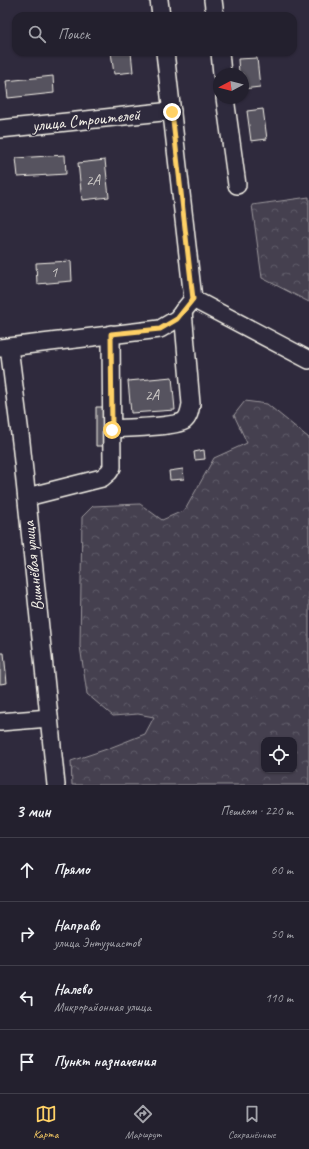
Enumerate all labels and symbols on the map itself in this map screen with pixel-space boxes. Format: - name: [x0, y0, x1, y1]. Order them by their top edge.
- north arrow: [213, 68, 249, 104]
- route end: [163, 103, 181, 121]
- street label: улица Строителей: [30, 104, 142, 136]
- house number: 2А: [86, 171, 102, 190]
- house number: 1: [51, 263, 59, 282]
- house number: 2А: [145, 386, 161, 405]
- route start: [103, 421, 121, 439]
- street label: Вишнёвая улица: [18, 519, 48, 612]

